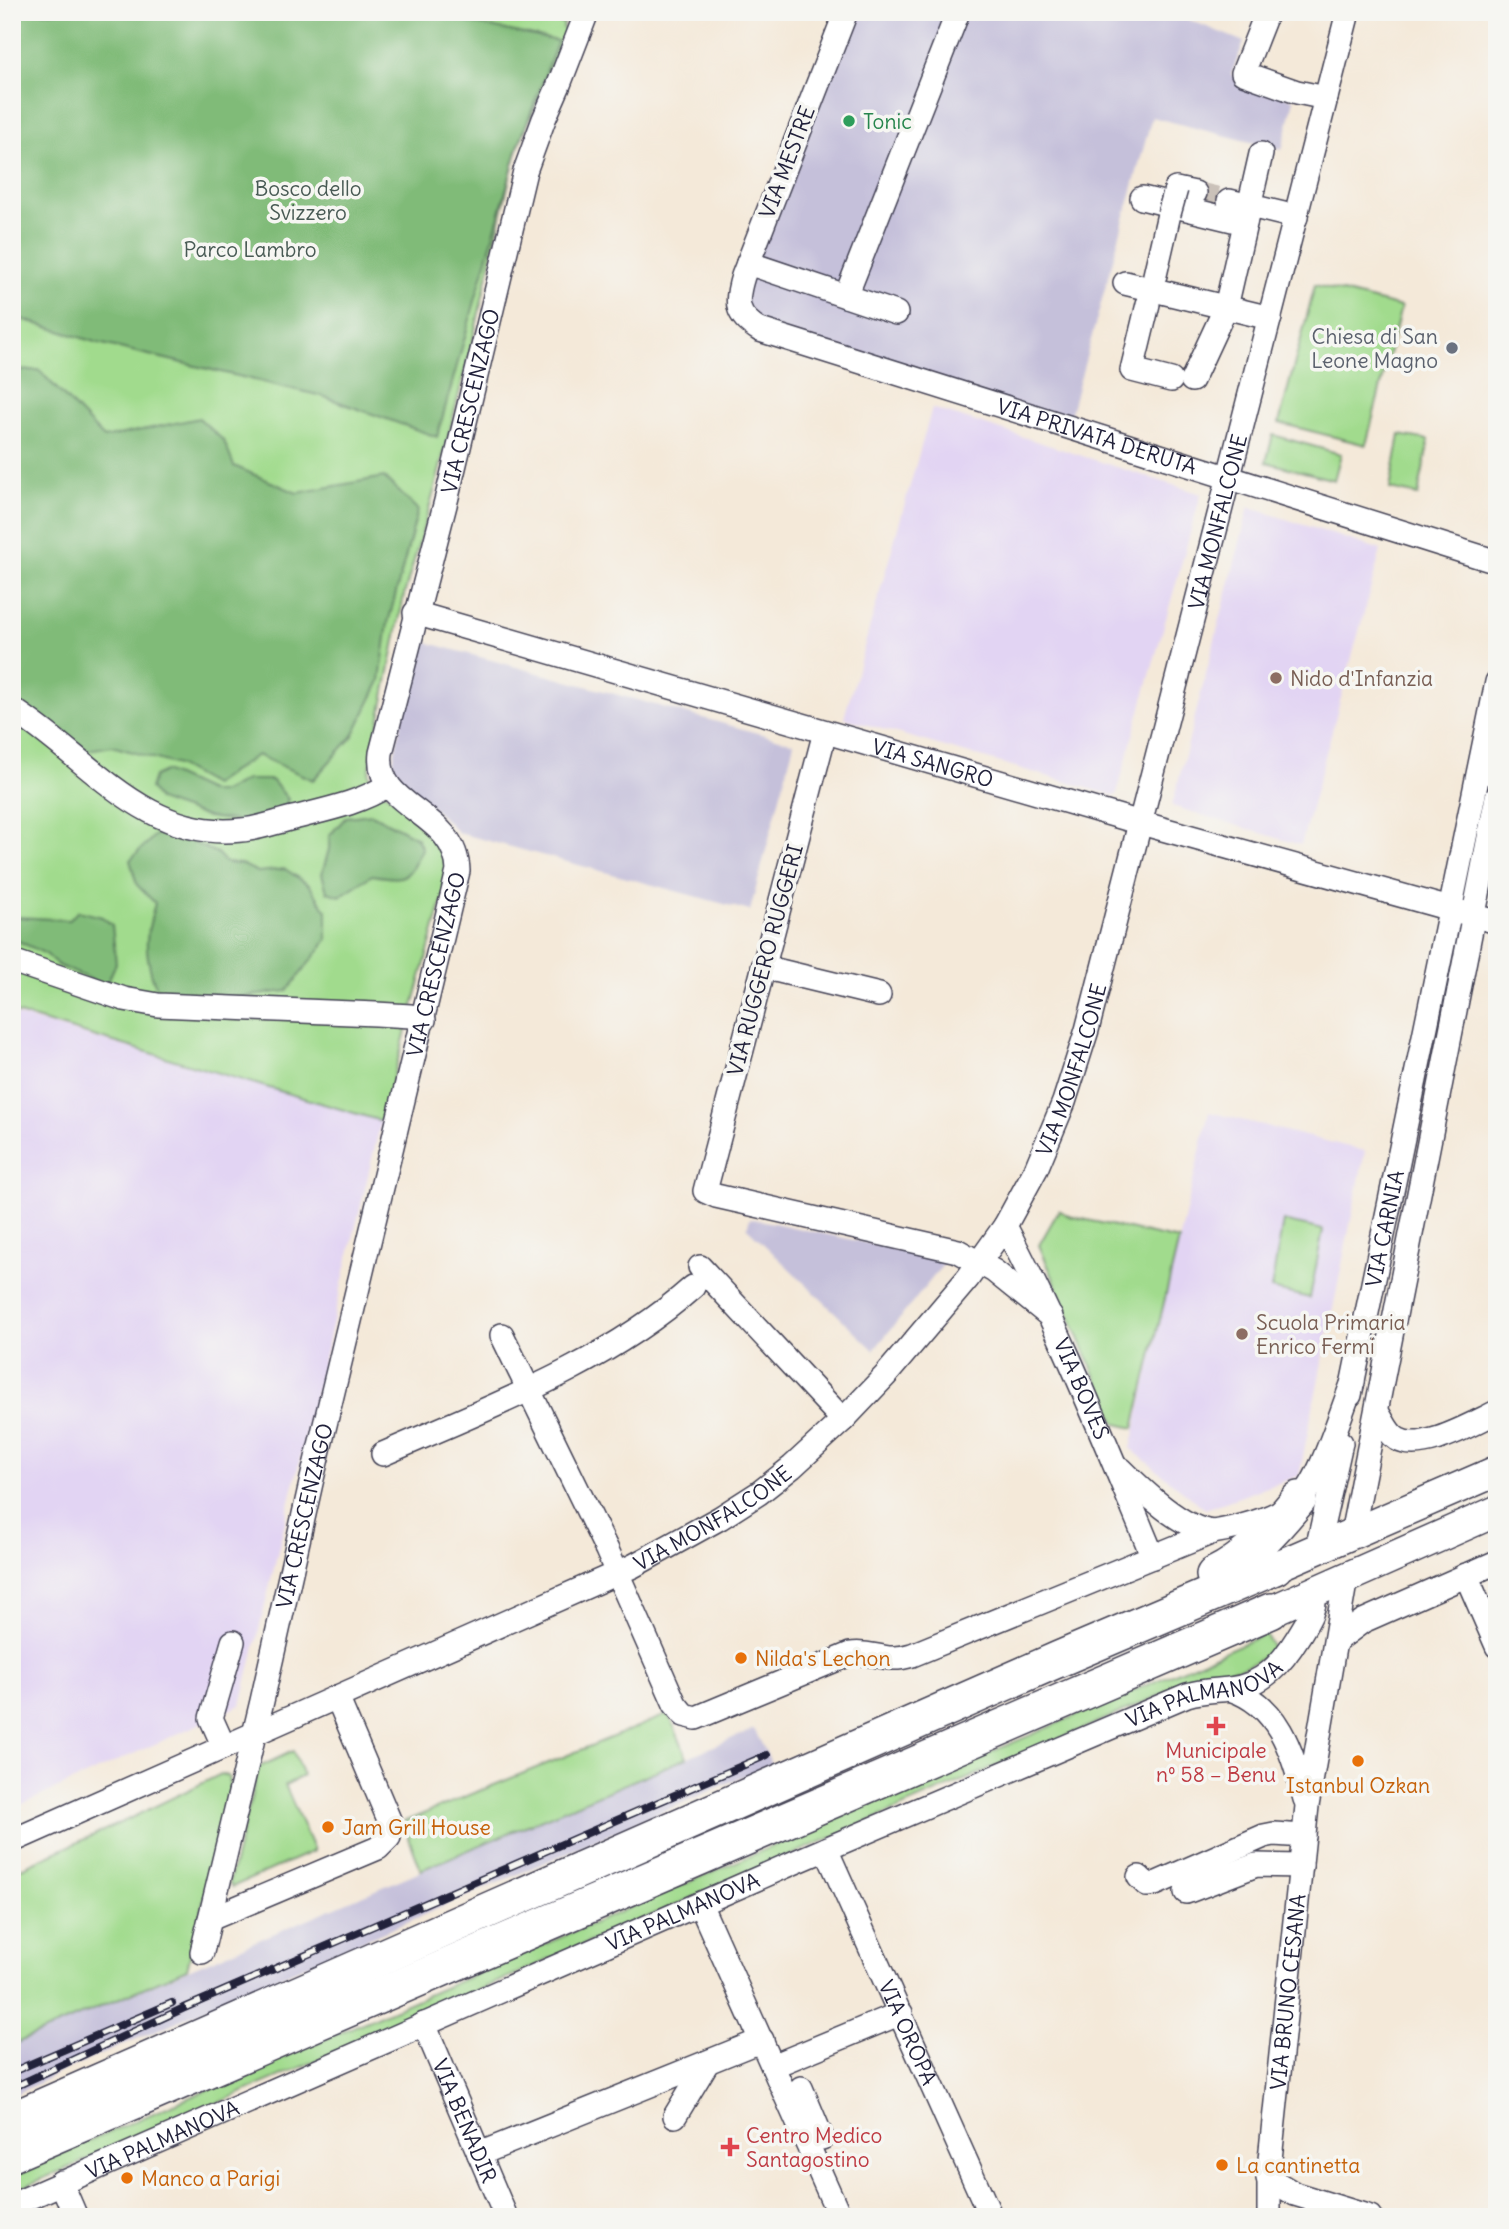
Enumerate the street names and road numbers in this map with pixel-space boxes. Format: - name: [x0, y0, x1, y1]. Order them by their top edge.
- street label: VIA MESTRE: [753, 102, 821, 222]
- street label: VIA CRESCENZAGO: [435, 306, 505, 496]
- street label: VIA PRIVATA DERUTA: [994, 392, 1200, 480]
- street label: VIA MONFALCONE: [1182, 431, 1253, 612]
- street label: VIA SANGRO: [869, 732, 997, 793]
- street label: VIA RUGGERO RUGGERI: [721, 841, 809, 1079]
- street label: VIA CRESCENZAGO: [400, 869, 471, 1059]
- street label: VIA MONFALCONE: [1030, 980, 1112, 1160]
- street label: VIA CARNIA: [1359, 1168, 1410, 1289]
- street label: VIA BOVES: [1048, 1334, 1116, 1443]
- street label: VIA CRESCENZAGO: [270, 1420, 338, 1611]
- street label: VIA MONFALCONE: [629, 1459, 797, 1577]
- street label: VIA PALMANOVA: [1122, 1654, 1288, 1733]
- street label: VIA PALMANOVA: [602, 1866, 763, 1957]
- street label: VIA BRUNO CESANA: [1264, 1893, 1311, 2091]
- street label: VIA OROPA: [873, 1976, 943, 2089]
- street label: VIA BENADIR: [427, 2055, 503, 2187]
- street label: VIA PALMANOVA: [81, 2094, 243, 2185]

